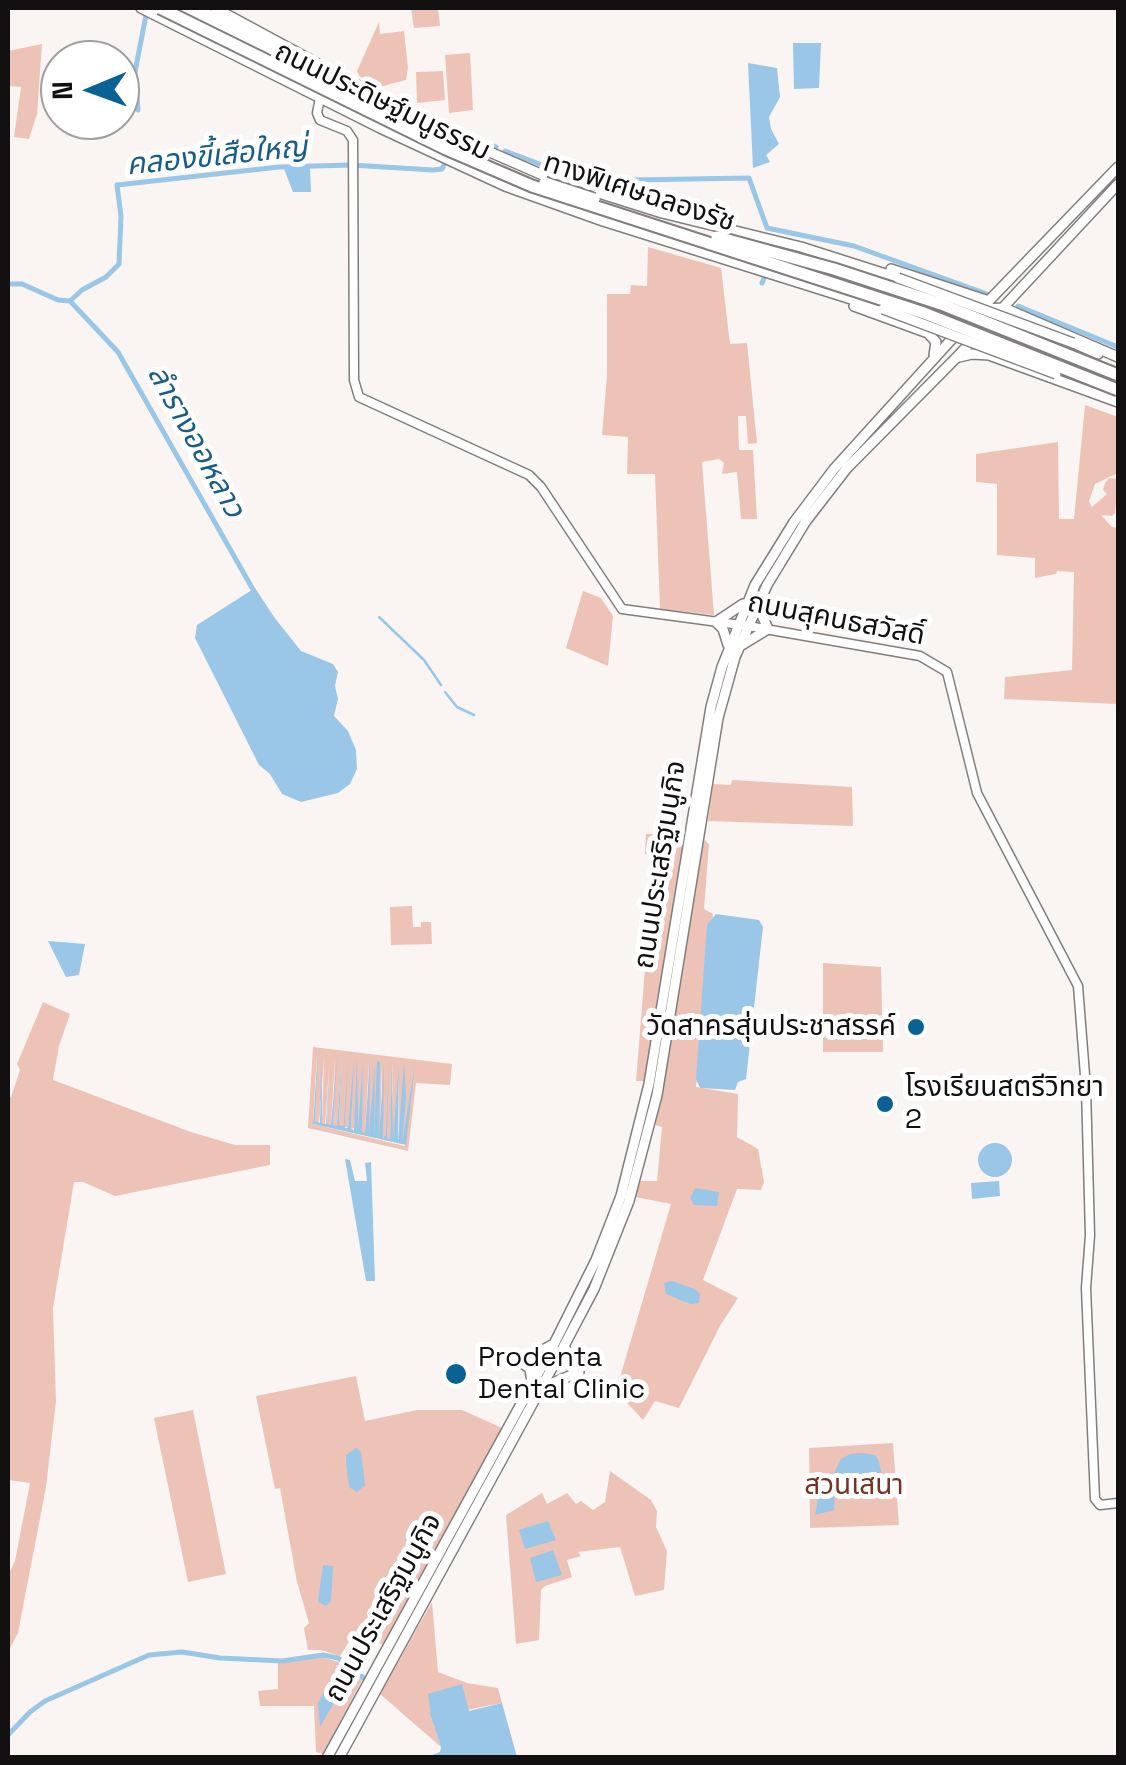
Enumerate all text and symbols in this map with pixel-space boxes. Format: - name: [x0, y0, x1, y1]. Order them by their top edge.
- street label: ถนนประดิษฐ์มนูธรรม: [269, 35, 495, 169]
- north arrow: [40, 40, 140, 140]
- text: N: [44, 81, 80, 100]
- water label: คลองขี้เสือใหญ่: [125, 130, 309, 184]
- street label: ทางพิเศษฉลองรัช: [539, 146, 739, 240]
- water label: ลำรางออหลาว: [138, 360, 252, 524]
- street label: ถนนสุคนธสวัสดิ์: [745, 586, 927, 654]
- street label: ถนนประเสริฐมนูกิจ: [628, 759, 694, 971]
- place label: วัดสาครสุ่นประชาสรรค์: [646, 1010, 896, 1044]
- marker: วัดสาครสุ่นประชาสรรค์: [905, 1016, 927, 1038]
- place label: โรงเรียนสตรีวิทยา 2: [905, 1071, 1104, 1137]
- marker: โรงเรียนสตรีวิทยา 2: [874, 1093, 896, 1115]
- place label: Prodenta Dental Clinic: [478, 1341, 645, 1407]
- marker: Prodenta Dental Clinic: [443, 1361, 469, 1387]
- park label: สวนเสนา: [804, 1469, 904, 1503]
- street label: ถนนประเสริฐมนูกิจ: [318, 1508, 450, 1708]

